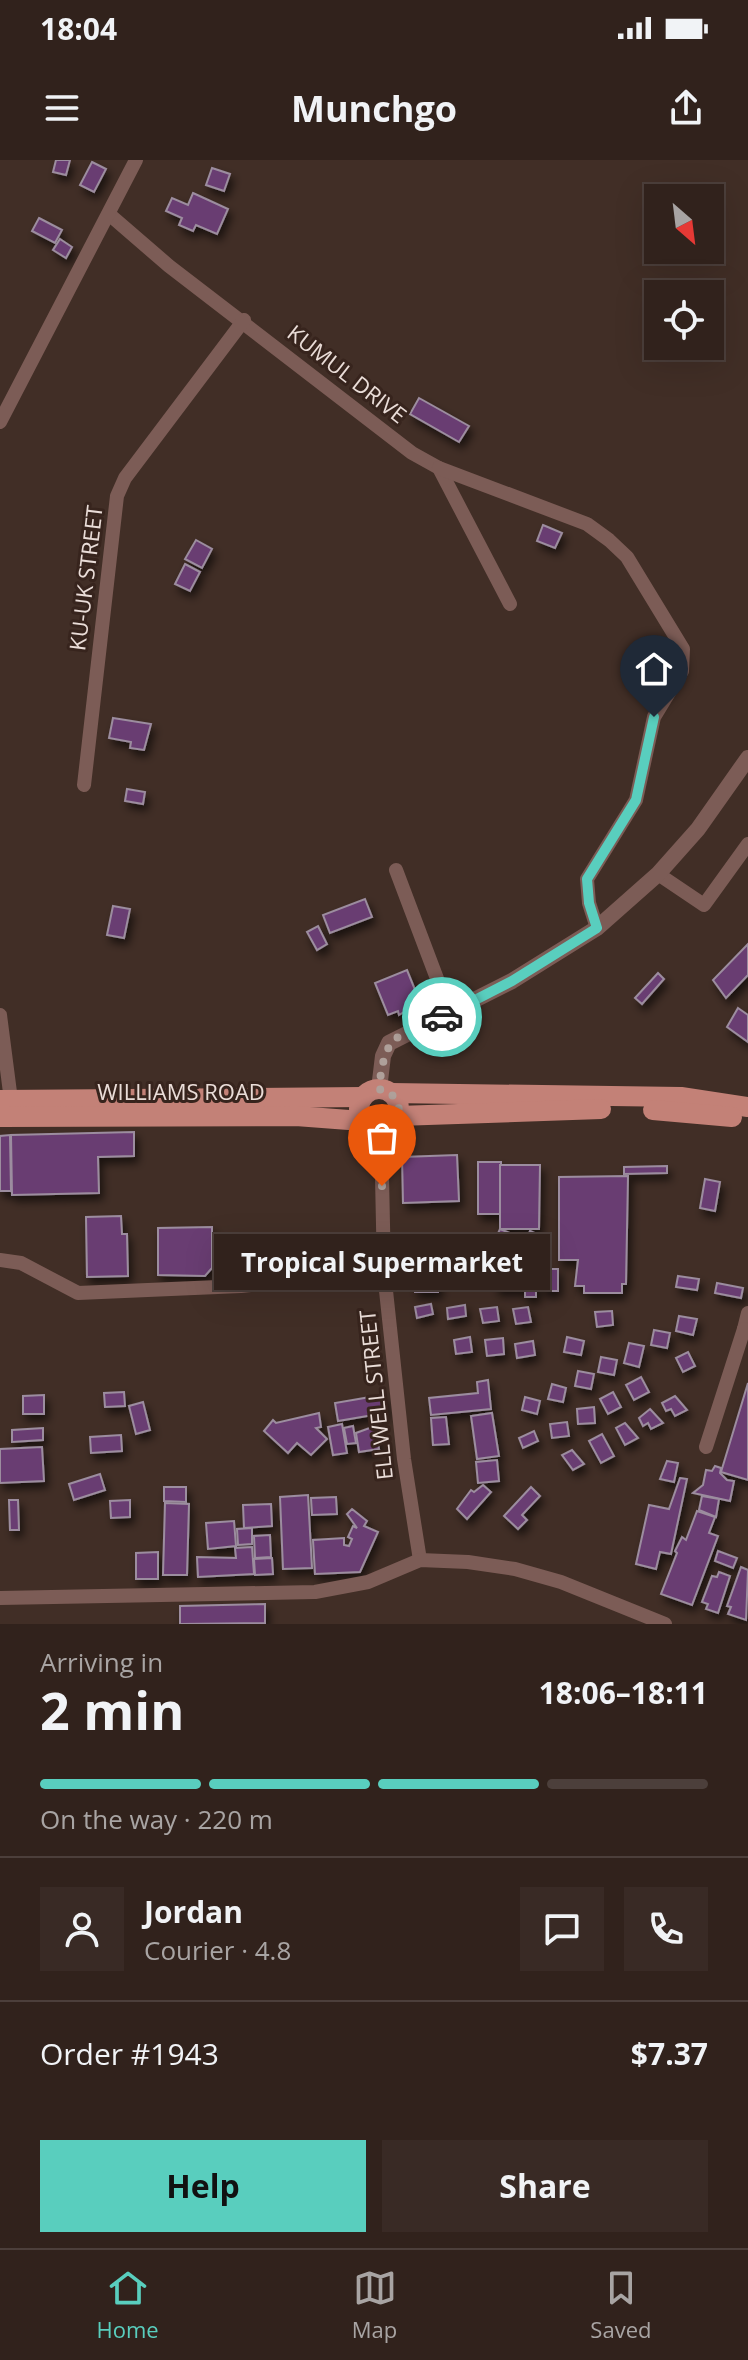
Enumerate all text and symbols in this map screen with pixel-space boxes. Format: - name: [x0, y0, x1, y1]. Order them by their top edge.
- text: 18:04: [40, 8, 117, 49]
- text: Munchgo: [291, 84, 457, 133]
- icon: menu: [40, 86, 84, 130]
- icon: share: [664, 86, 708, 130]
- north arrow: [644, 184, 724, 264]
- map controls: [644, 184, 724, 360]
- button: locate: [644, 280, 724, 360]
- street label: KUMUL DRIVE: [282, 317, 413, 429]
- street label: KU-UK STREET: [61, 504, 109, 652]
- pin: [620, 635, 688, 717]
- icon: home: [632, 647, 676, 691]
- courier: [402, 977, 482, 1057]
- icon: car: [420, 995, 464, 1039]
- street label: WILLIAMS ROAD: [97, 1076, 265, 1106]
- pin: [348, 1104, 416, 1186]
- icon: bag: [360, 1116, 404, 1160]
- callout: Tropical Supermarket: [214, 1234, 550, 1290]
- text: Tropical Supermarket: [241, 1244, 523, 1280]
- street label: ELLWELL STREET: [351, 1309, 399, 1482]
- text: Arriving in: [40, 1644, 163, 1680]
- text: 18:06–18:11: [539, 1672, 708, 1713]
- text: 2 min: [40, 1674, 184, 1745]
- text: On the way · 220 m: [40, 1801, 273, 1837]
- button: person: [40, 1887, 124, 1971]
- button: chat: [520, 1887, 604, 1971]
- button: phone: [624, 1887, 708, 1971]
- text: Jordan: [144, 1891, 243, 1932]
- text: Courier · 4.8: [144, 1932, 291, 1968]
- text: Order #1943: [40, 2033, 219, 2074]
- text: $7.37: [631, 2033, 708, 2074]
- button: Help: [40, 2140, 366, 2232]
- button: Share: [382, 2140, 708, 2232]
- tab: Home: [97, 2266, 159, 2344]
- tab: Map: [352, 2266, 397, 2344]
- tab: Saved: [590, 2266, 651, 2344]

